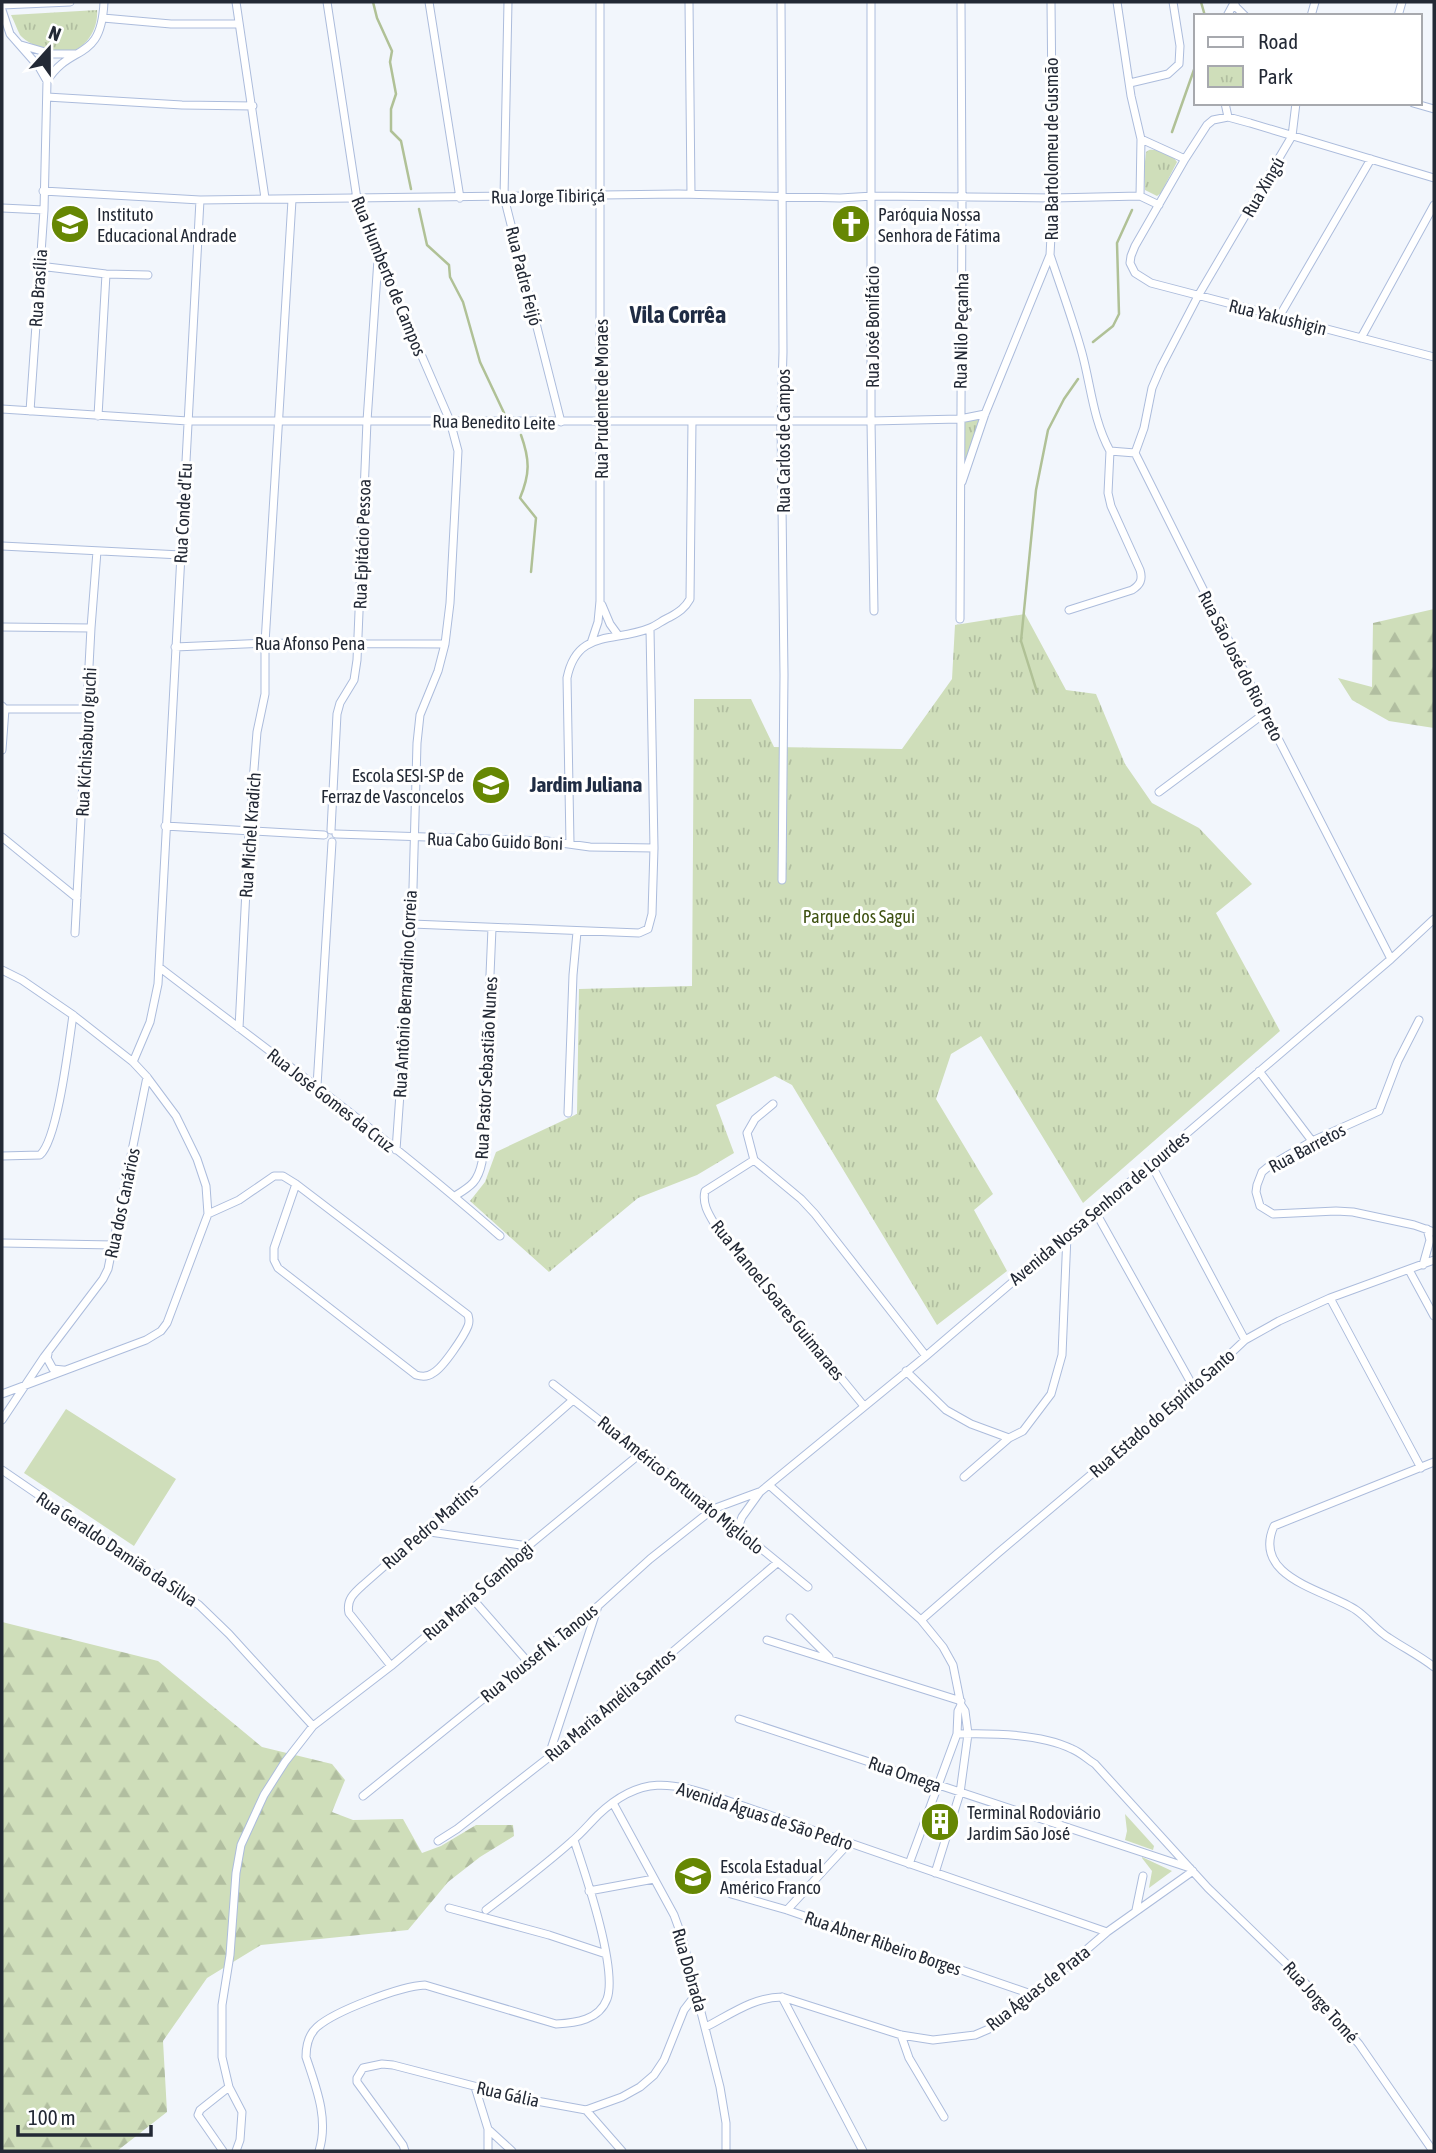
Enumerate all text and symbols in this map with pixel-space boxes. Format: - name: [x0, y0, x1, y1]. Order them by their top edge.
- north arrow: [14, 14, 84, 84]
- legend: [1194, 14, 1422, 105]
- text: N: [46, 21, 64, 45]
- text: Road: [1258, 29, 1298, 53]
- street label: Rua Bartolomeu de Gusmão: [1041, 58, 1062, 240]
- text: Park: [1258, 64, 1293, 88]
- street label: Rua Xingú: [1237, 153, 1289, 221]
- street label: Rua Jorge Tibiriçá: [491, 185, 605, 207]
- street label: Rua Humberto de Campos: [347, 193, 431, 359]
- school or university icon: Instituto Educacional Andrade: [49, 203, 91, 245]
- church icon: Paróquia Nossa Senhora de Fátima: [830, 203, 872, 245]
- place label: Instituto Educacional Andrade: [97, 204, 237, 246]
- place label: Paróquia Nossa Senhora de Fátima: [878, 204, 1001, 246]
- street label: Rua Padre Feijó: [502, 224, 546, 328]
- street label: Rua Brasília: [25, 248, 51, 328]
- street label: Rua José Bonifácio: [862, 266, 883, 388]
- street label: Rua Nilo Peçanha: [949, 273, 973, 389]
- street label: Rua Yakushigin: [1227, 295, 1329, 339]
- district label: Vila Corrêa: [629, 301, 726, 328]
- street label: Rua Prudente de Moraes: [591, 319, 612, 479]
- street label: Rua Carlos de Campos: [773, 369, 794, 513]
- street label: Rua Benedito Leite: [432, 410, 556, 434]
- street label: Rua Conde d'Eu: [170, 462, 196, 564]
- street label: Rua Epitácio Pessoa: [349, 478, 375, 610]
- street label: Rua São José do Rio Preto: [1194, 587, 1288, 745]
- street label: Rua Afonso Pena: [255, 633, 365, 654]
- street label: Rua Kichisaburo Iguchi: [72, 667, 100, 817]
- school or university icon: Escola SESI-SP de Ferraz de Vasconcelos: [470, 764, 512, 806]
- place label: Escola SESI-SP de Ferraz de Vasconcelos: [321, 765, 464, 807]
- street label: Rua Michel Kradich: [235, 772, 265, 898]
- district label: Jardim Juliana: [529, 772, 642, 796]
- street label: Rua Cabo Guido Boni: [427, 828, 563, 854]
- street label: Rua Antônio Bernardino Correia: [389, 890, 421, 1098]
- park label: Parque dos Sagui: [803, 906, 915, 927]
- street label: Rua Pastor Sebastião Nunes: [471, 976, 501, 1160]
- street label: Rua José Gomes da Cruz: [263, 1044, 399, 1157]
- street label: Rua Barretos: [1265, 1119, 1349, 1177]
- street label: Avenida Nossa Senhora de Lourdes: [1005, 1127, 1193, 1289]
- street label: Rua dos Canários: [100, 1146, 144, 1260]
- street label: Rua Manoel Soares Guimaraes: [707, 1216, 849, 1384]
- street label: Rua Estado do Espírito Santo: [1085, 1344, 1239, 1482]
- street label: Rua Américo Fortunato Migliolo: [594, 1412, 768, 1558]
- street label: Rua Pedro Martins: [378, 1479, 482, 1573]
- street label: Rua Geraldo Damião da Silva: [32, 1487, 202, 1611]
- street label: Rua Maria S Gambogi: [419, 1537, 537, 1645]
- street label: Rua Youssef N. Tanous: [476, 1599, 602, 1707]
- street label: Rua Maria Amélia Santos: [541, 1644, 679, 1766]
- street label: Rua Omega: [866, 1752, 944, 1796]
- street label: Avenida Águas de São Pedro: [674, 1778, 856, 1854]
- building icon: Terminal Rodoviário Jardim São José: [919, 1801, 961, 1843]
- place label: Terminal Rodoviário Jardim São José: [967, 1802, 1101, 1844]
- school or university icon: Escola Estadual Américo Franco: [672, 1855, 714, 1897]
- place label: Escola Estadual Américo Franco: [720, 1856, 823, 1898]
- street label: Rua Abner Ribeiro Borges: [802, 1906, 964, 1980]
- street label: Rua Dobrada: [668, 1926, 712, 2014]
- street label: Rua Águas de Prata: [982, 1941, 1094, 2035]
- street label: Rua Jorge Tomé: [1279, 1957, 1363, 2047]
- street label: Rua Gália: [475, 2077, 541, 2111]
- scale bar: [18, 2094, 150, 2138]
- text: 100 m: [28, 2105, 76, 2129]

